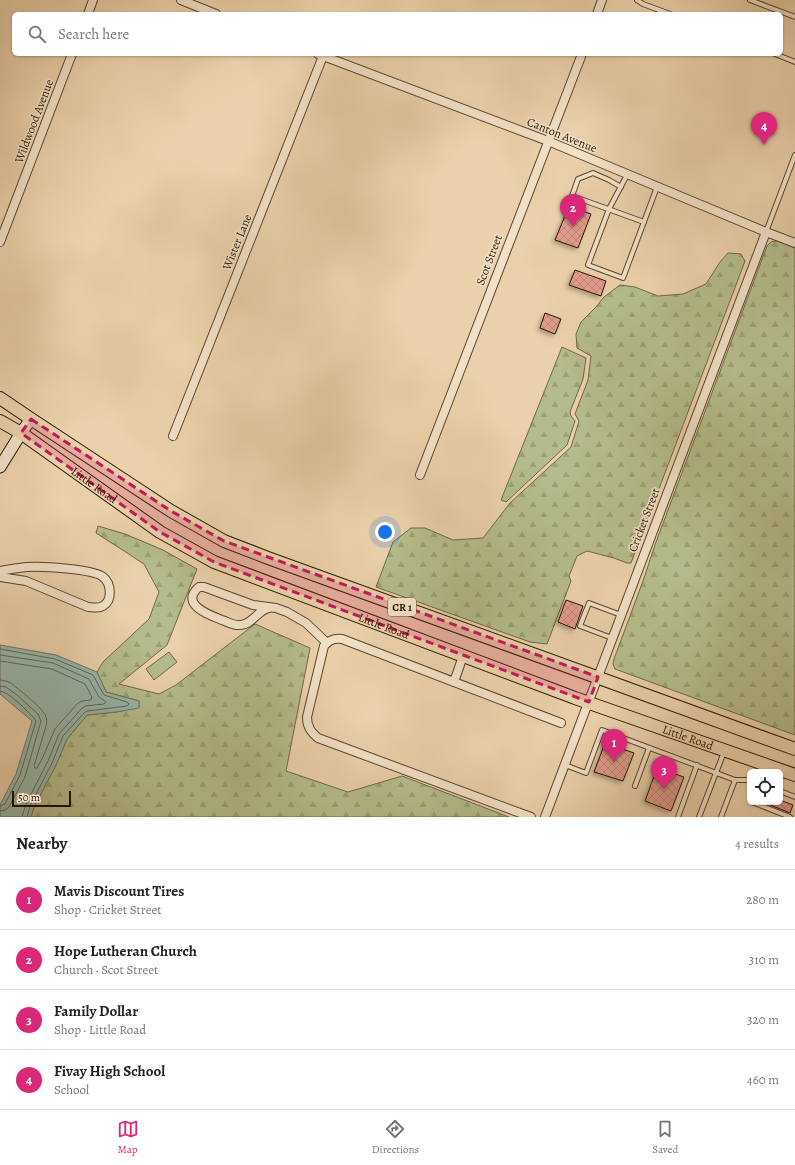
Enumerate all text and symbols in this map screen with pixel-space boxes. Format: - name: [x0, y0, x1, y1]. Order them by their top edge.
- search box: [12, 12, 783, 56]
- icon: search: [26, 23, 48, 45]
- text: Search here: [58, 24, 129, 44]
- street label: Wildwood Avenue: [10, 77, 57, 166]
- pin: 4: [751, 112, 777, 145]
- street label: Canton Avenue: [525, 114, 599, 156]
- pin: 2: [560, 194, 586, 227]
- street label: Wister Lane: [218, 212, 255, 273]
- street label: Scot Street: [472, 232, 506, 288]
- street label: Little Road: [68, 463, 121, 507]
- street label: Cricket Street: [624, 486, 664, 554]
- your location: [375, 522, 395, 542]
- road number: CR 1: [388, 598, 416, 616]
- street label: Little Road: [356, 609, 412, 643]
- street label: Little Road: [660, 721, 716, 754]
- pin: 1: [601, 729, 627, 762]
- pin: 3: [651, 756, 677, 789]
- map controls: [747, 769, 783, 805]
- button: locate: [747, 769, 783, 805]
- scale bar: [12, 789, 71, 808]
- text: 50 m: [18, 790, 40, 805]
- text: Nearby: [16, 832, 67, 855]
- text: 4 results: [735, 835, 779, 852]
- text: Mavis Discount Tires: [54, 881, 184, 901]
- text: 1: [27, 891, 31, 908]
- text: 280 m: [746, 891, 779, 908]
- text: Shop · Cricket Street: [54, 901, 162, 918]
- text: Hope Lutheran Church: [54, 941, 197, 961]
- text: 2: [26, 951, 32, 968]
- text: 310 m: [749, 951, 779, 968]
- text: Church · Scot Street: [54, 961, 158, 978]
- text: Family Dollar: [54, 1001, 138, 1021]
- text: 3: [26, 1011, 32, 1028]
- text: 320 m: [747, 1011, 779, 1028]
- text: Shop · Little Road: [54, 1021, 146, 1038]
- text: Fivay High School: [54, 1061, 165, 1081]
- text: 4: [26, 1071, 32, 1088]
- text: 460 m: [747, 1071, 779, 1088]
- text: School: [54, 1081, 89, 1098]
- tab: Map: [117, 1118, 139, 1157]
- tab: Directions: [372, 1118, 419, 1157]
- tab: Saved: [652, 1118, 678, 1157]

